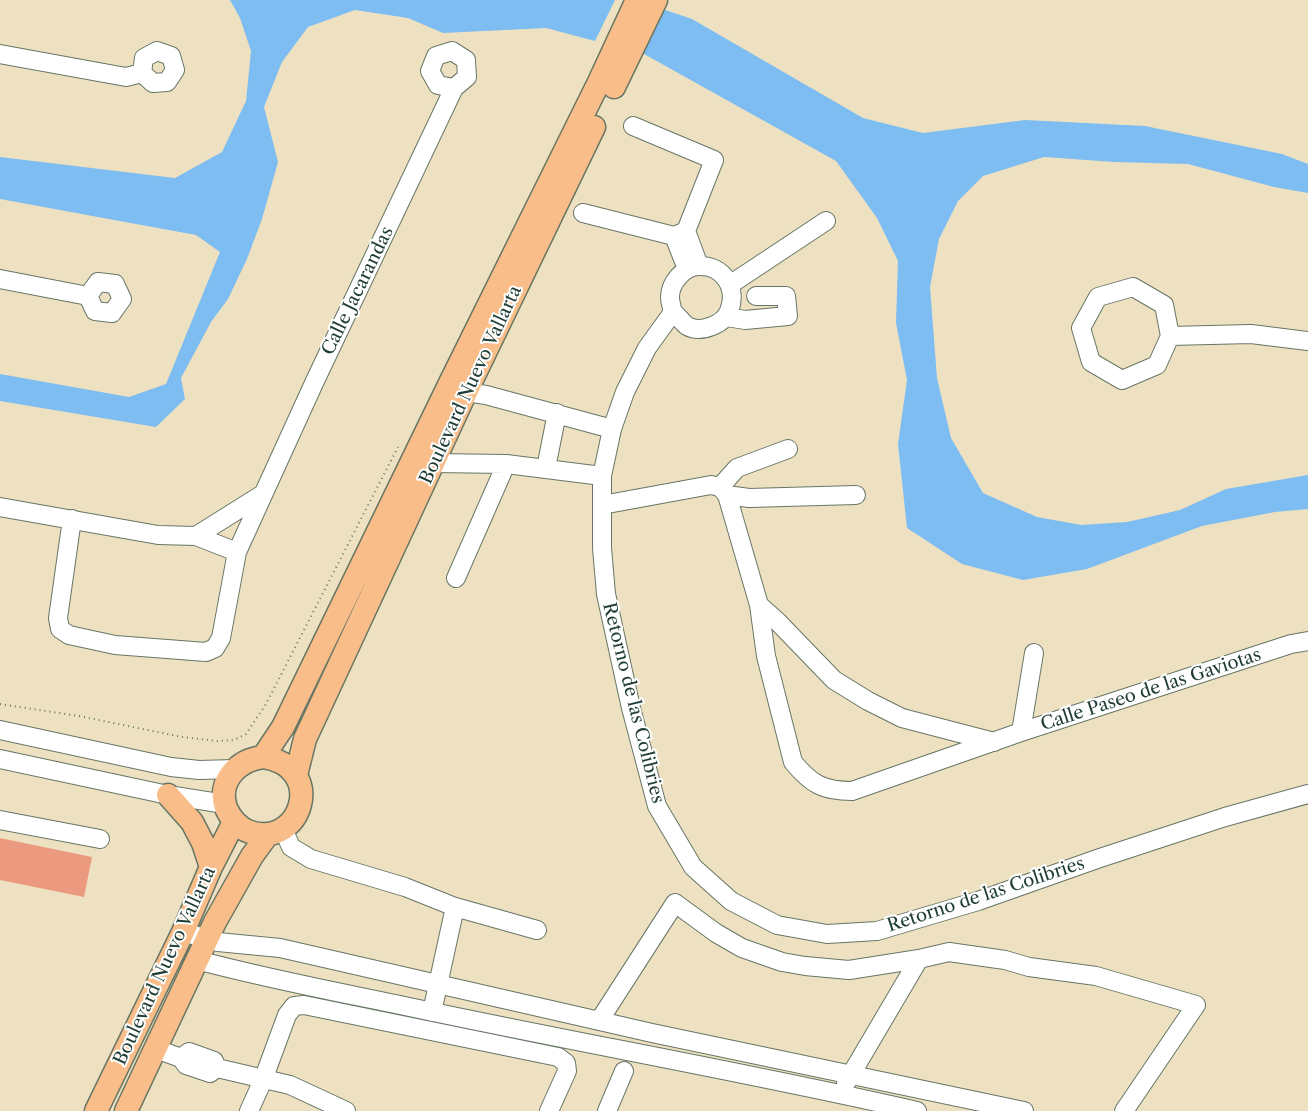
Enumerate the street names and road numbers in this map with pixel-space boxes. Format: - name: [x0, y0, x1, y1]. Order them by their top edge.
- street label: Calle Jacarandas: [318, 223, 398, 359]
- street label: Boulevard Nuevo Vallarta: [415, 282, 527, 488]
- street label: Retorno de las Colibries: [598, 600, 668, 806]
- street label: Calle Paseo de las Gaviotas: [1038, 644, 1264, 736]
- street label: Retorno de las Colibries: [885, 853, 1087, 937]
- street label: Boulevard Nuevo Vallarta: [109, 863, 221, 1069]

